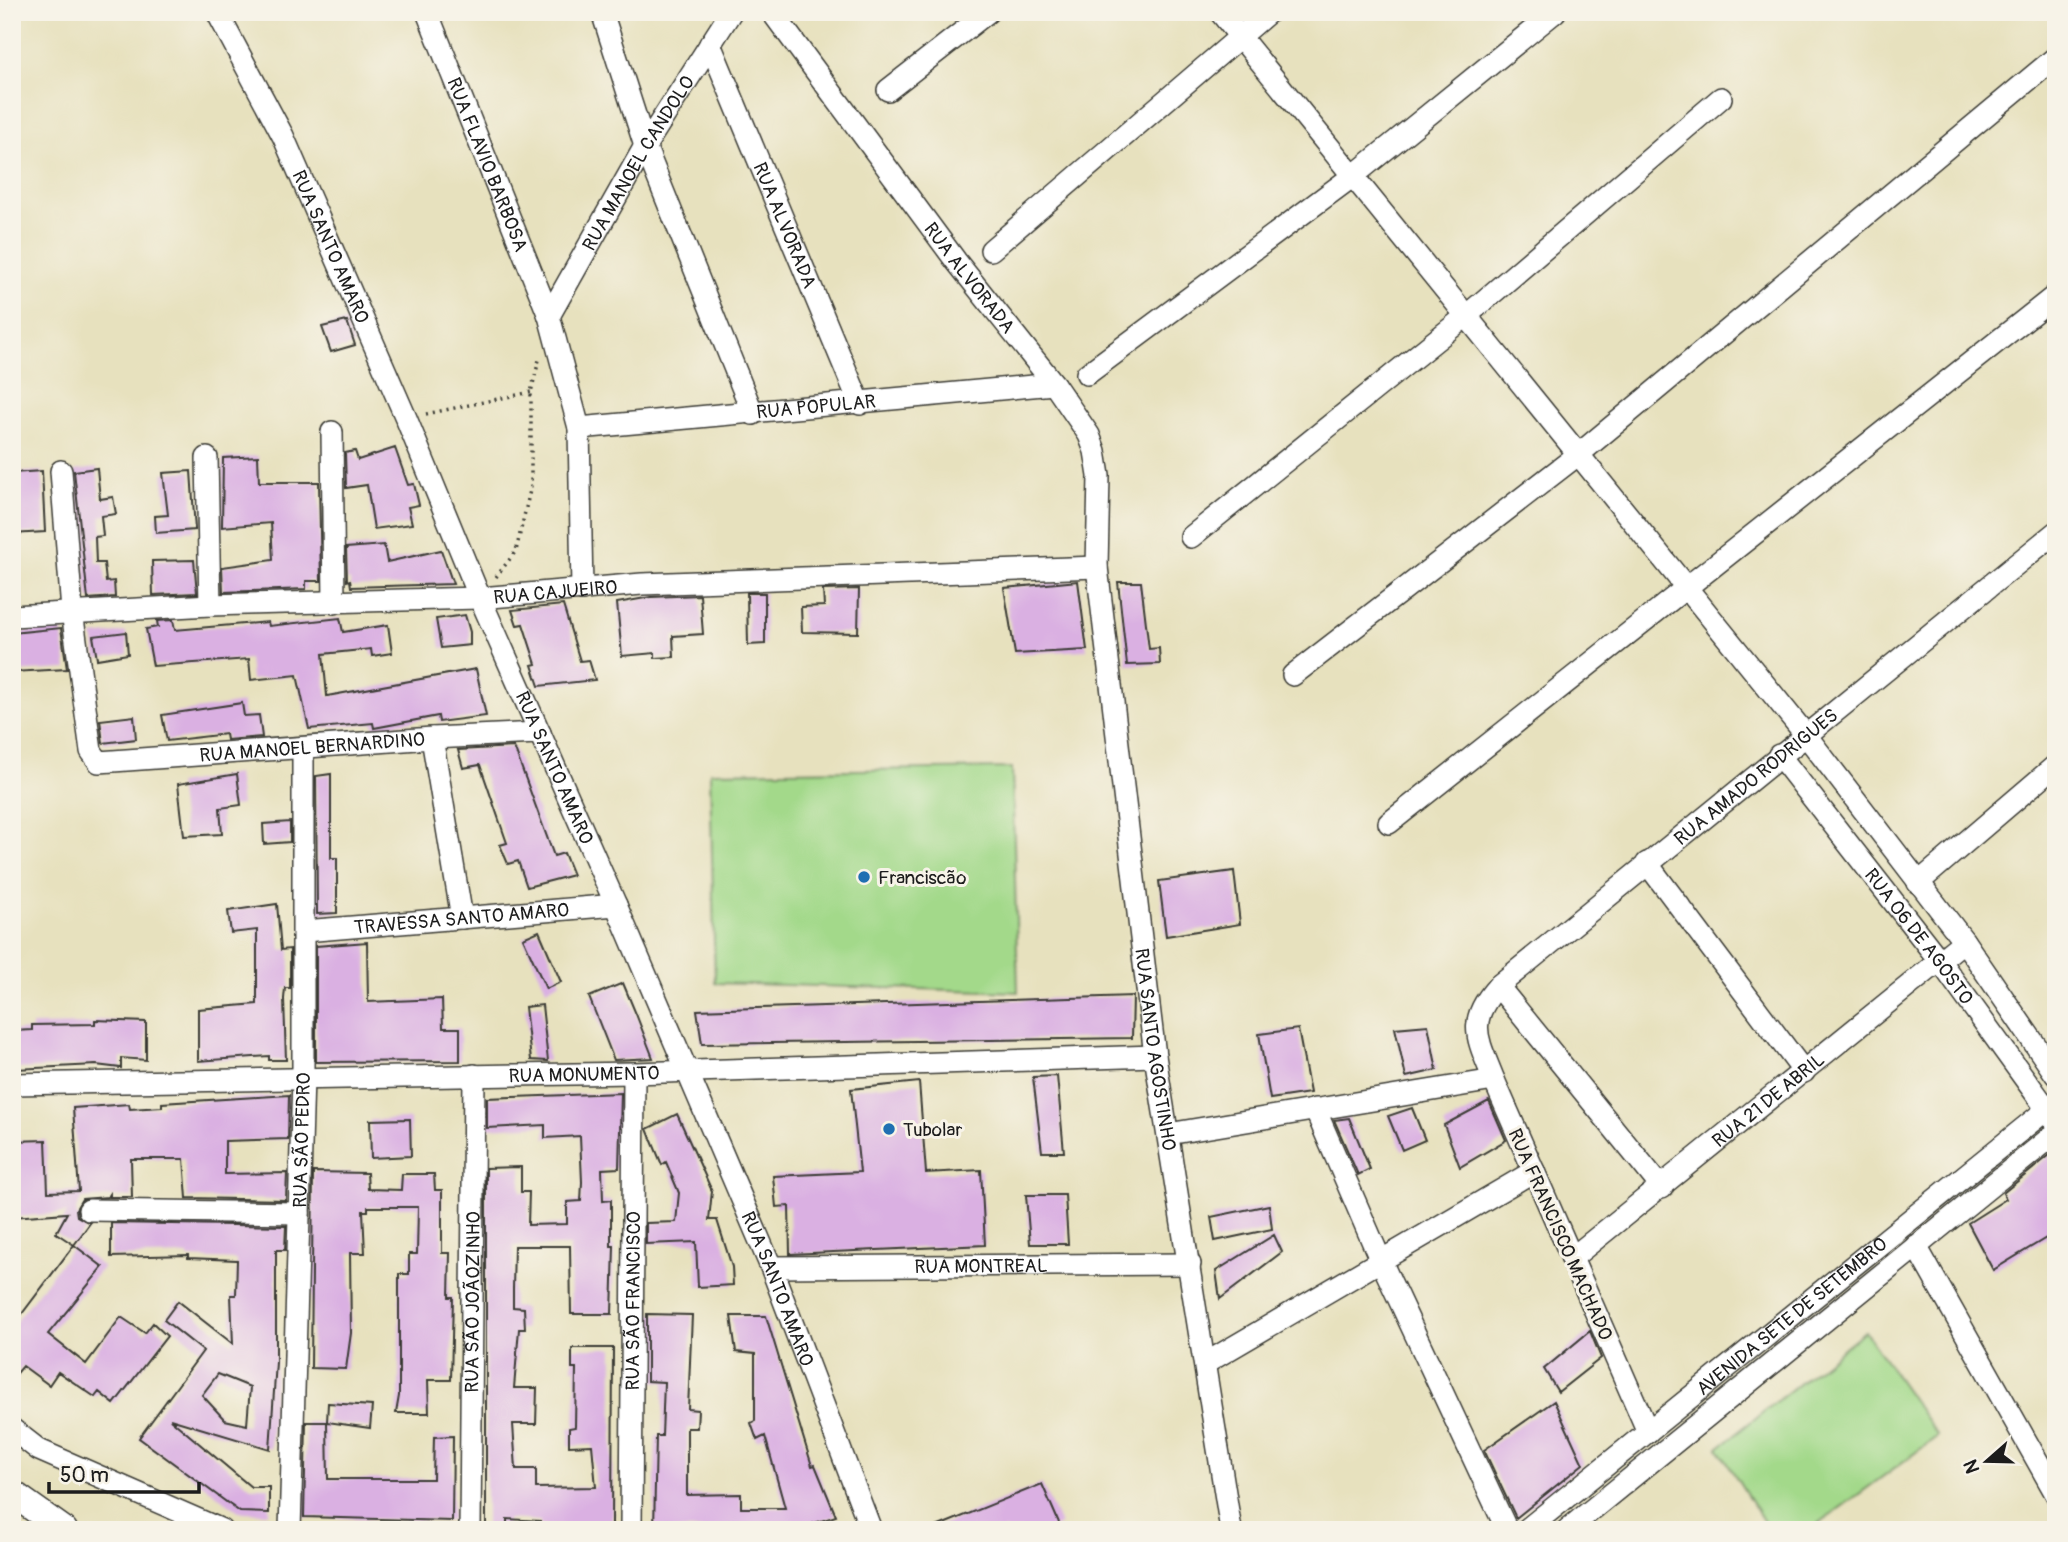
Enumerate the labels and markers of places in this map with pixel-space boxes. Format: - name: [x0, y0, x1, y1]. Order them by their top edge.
- place label: Franciscão: [878, 866, 966, 890]
- marker: Franciscão: [856, 869, 872, 885]
- place label: Tubolar: [903, 1118, 962, 1142]
- marker: Tubolar: [881, 1121, 897, 1137]

